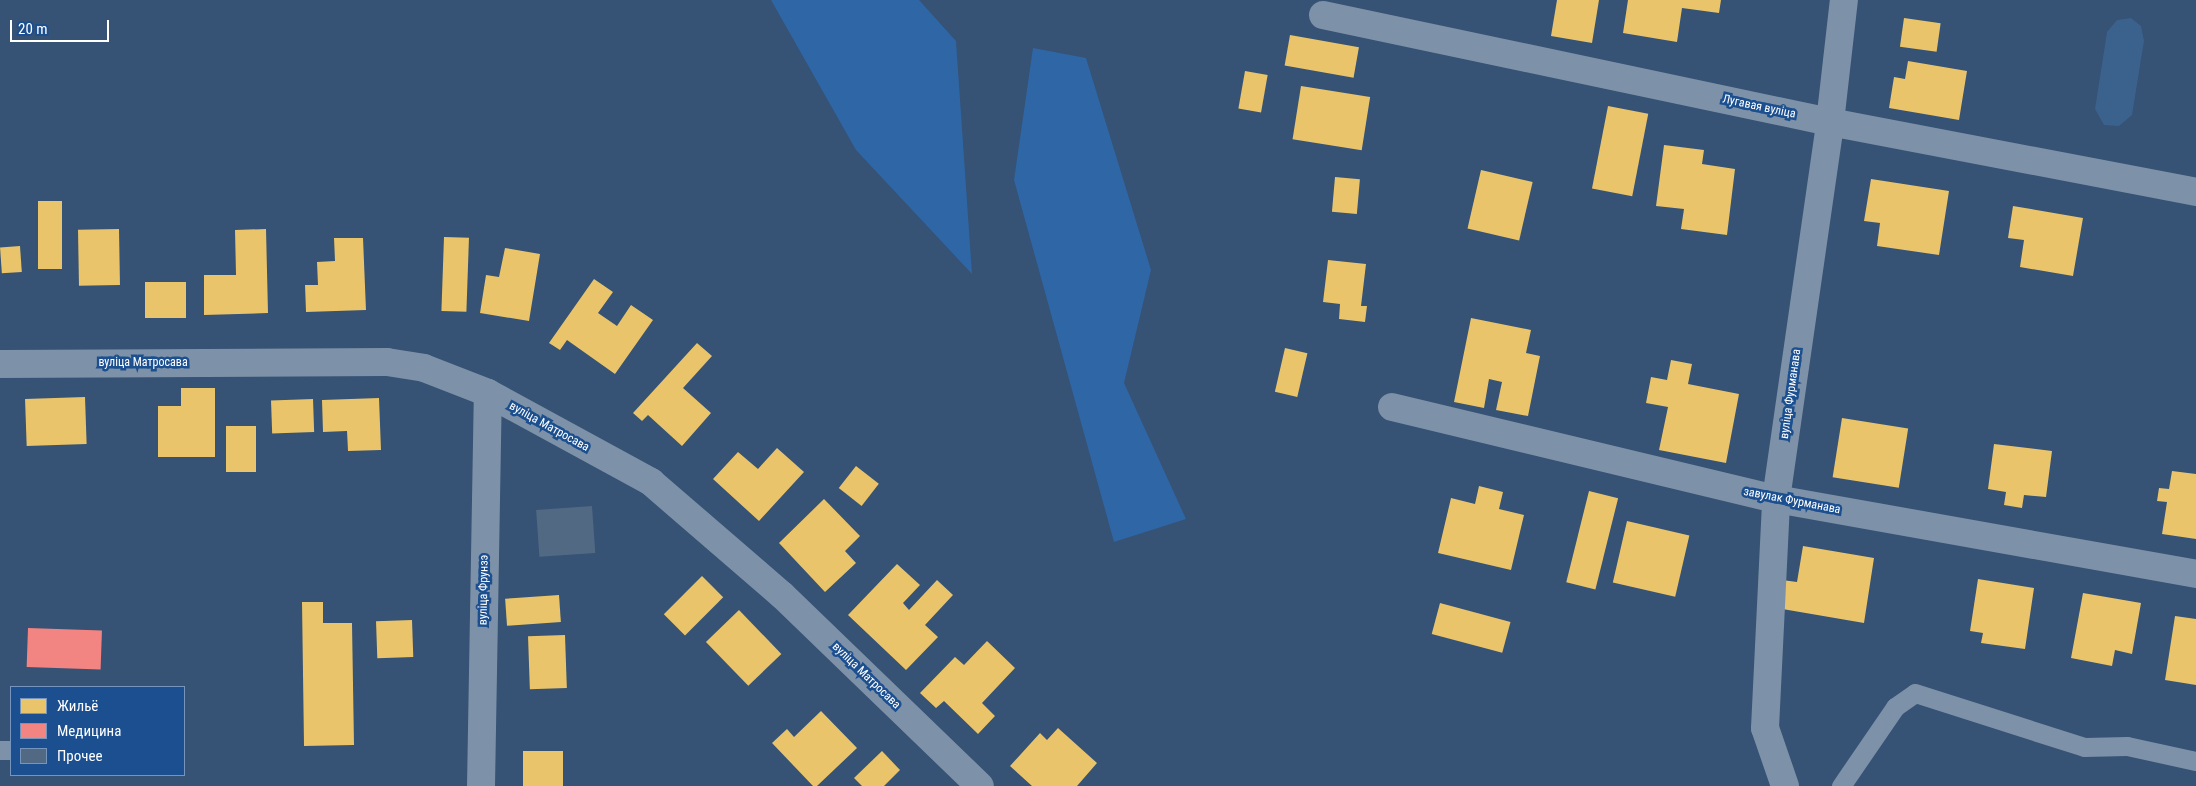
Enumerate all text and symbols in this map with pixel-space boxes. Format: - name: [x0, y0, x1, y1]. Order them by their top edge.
- scale bar: [12, 10, 111, 42]
- text: 20 m: [18, 20, 48, 38]
- street label: Лугавая вуліца: [1721, 92, 1797, 122]
- street label: вуліца Фурманава: [1778, 348, 1804, 440]
- street label: вуліца Матросава: [98, 356, 188, 370]
- street label: вуліца Матросава: [506, 399, 592, 455]
- street label: завулак Фурманава: [1742, 485, 1842, 517]
- street label: вуліца Фрунзэ: [476, 555, 492, 625]
- street label: вуліца Матросава: [829, 640, 903, 712]
- legend: [10, 686, 185, 776]
- text: Жильё: [57, 697, 98, 715]
- text: Медицина: [57, 722, 121, 740]
- text: Прочее: [57, 747, 103, 765]

